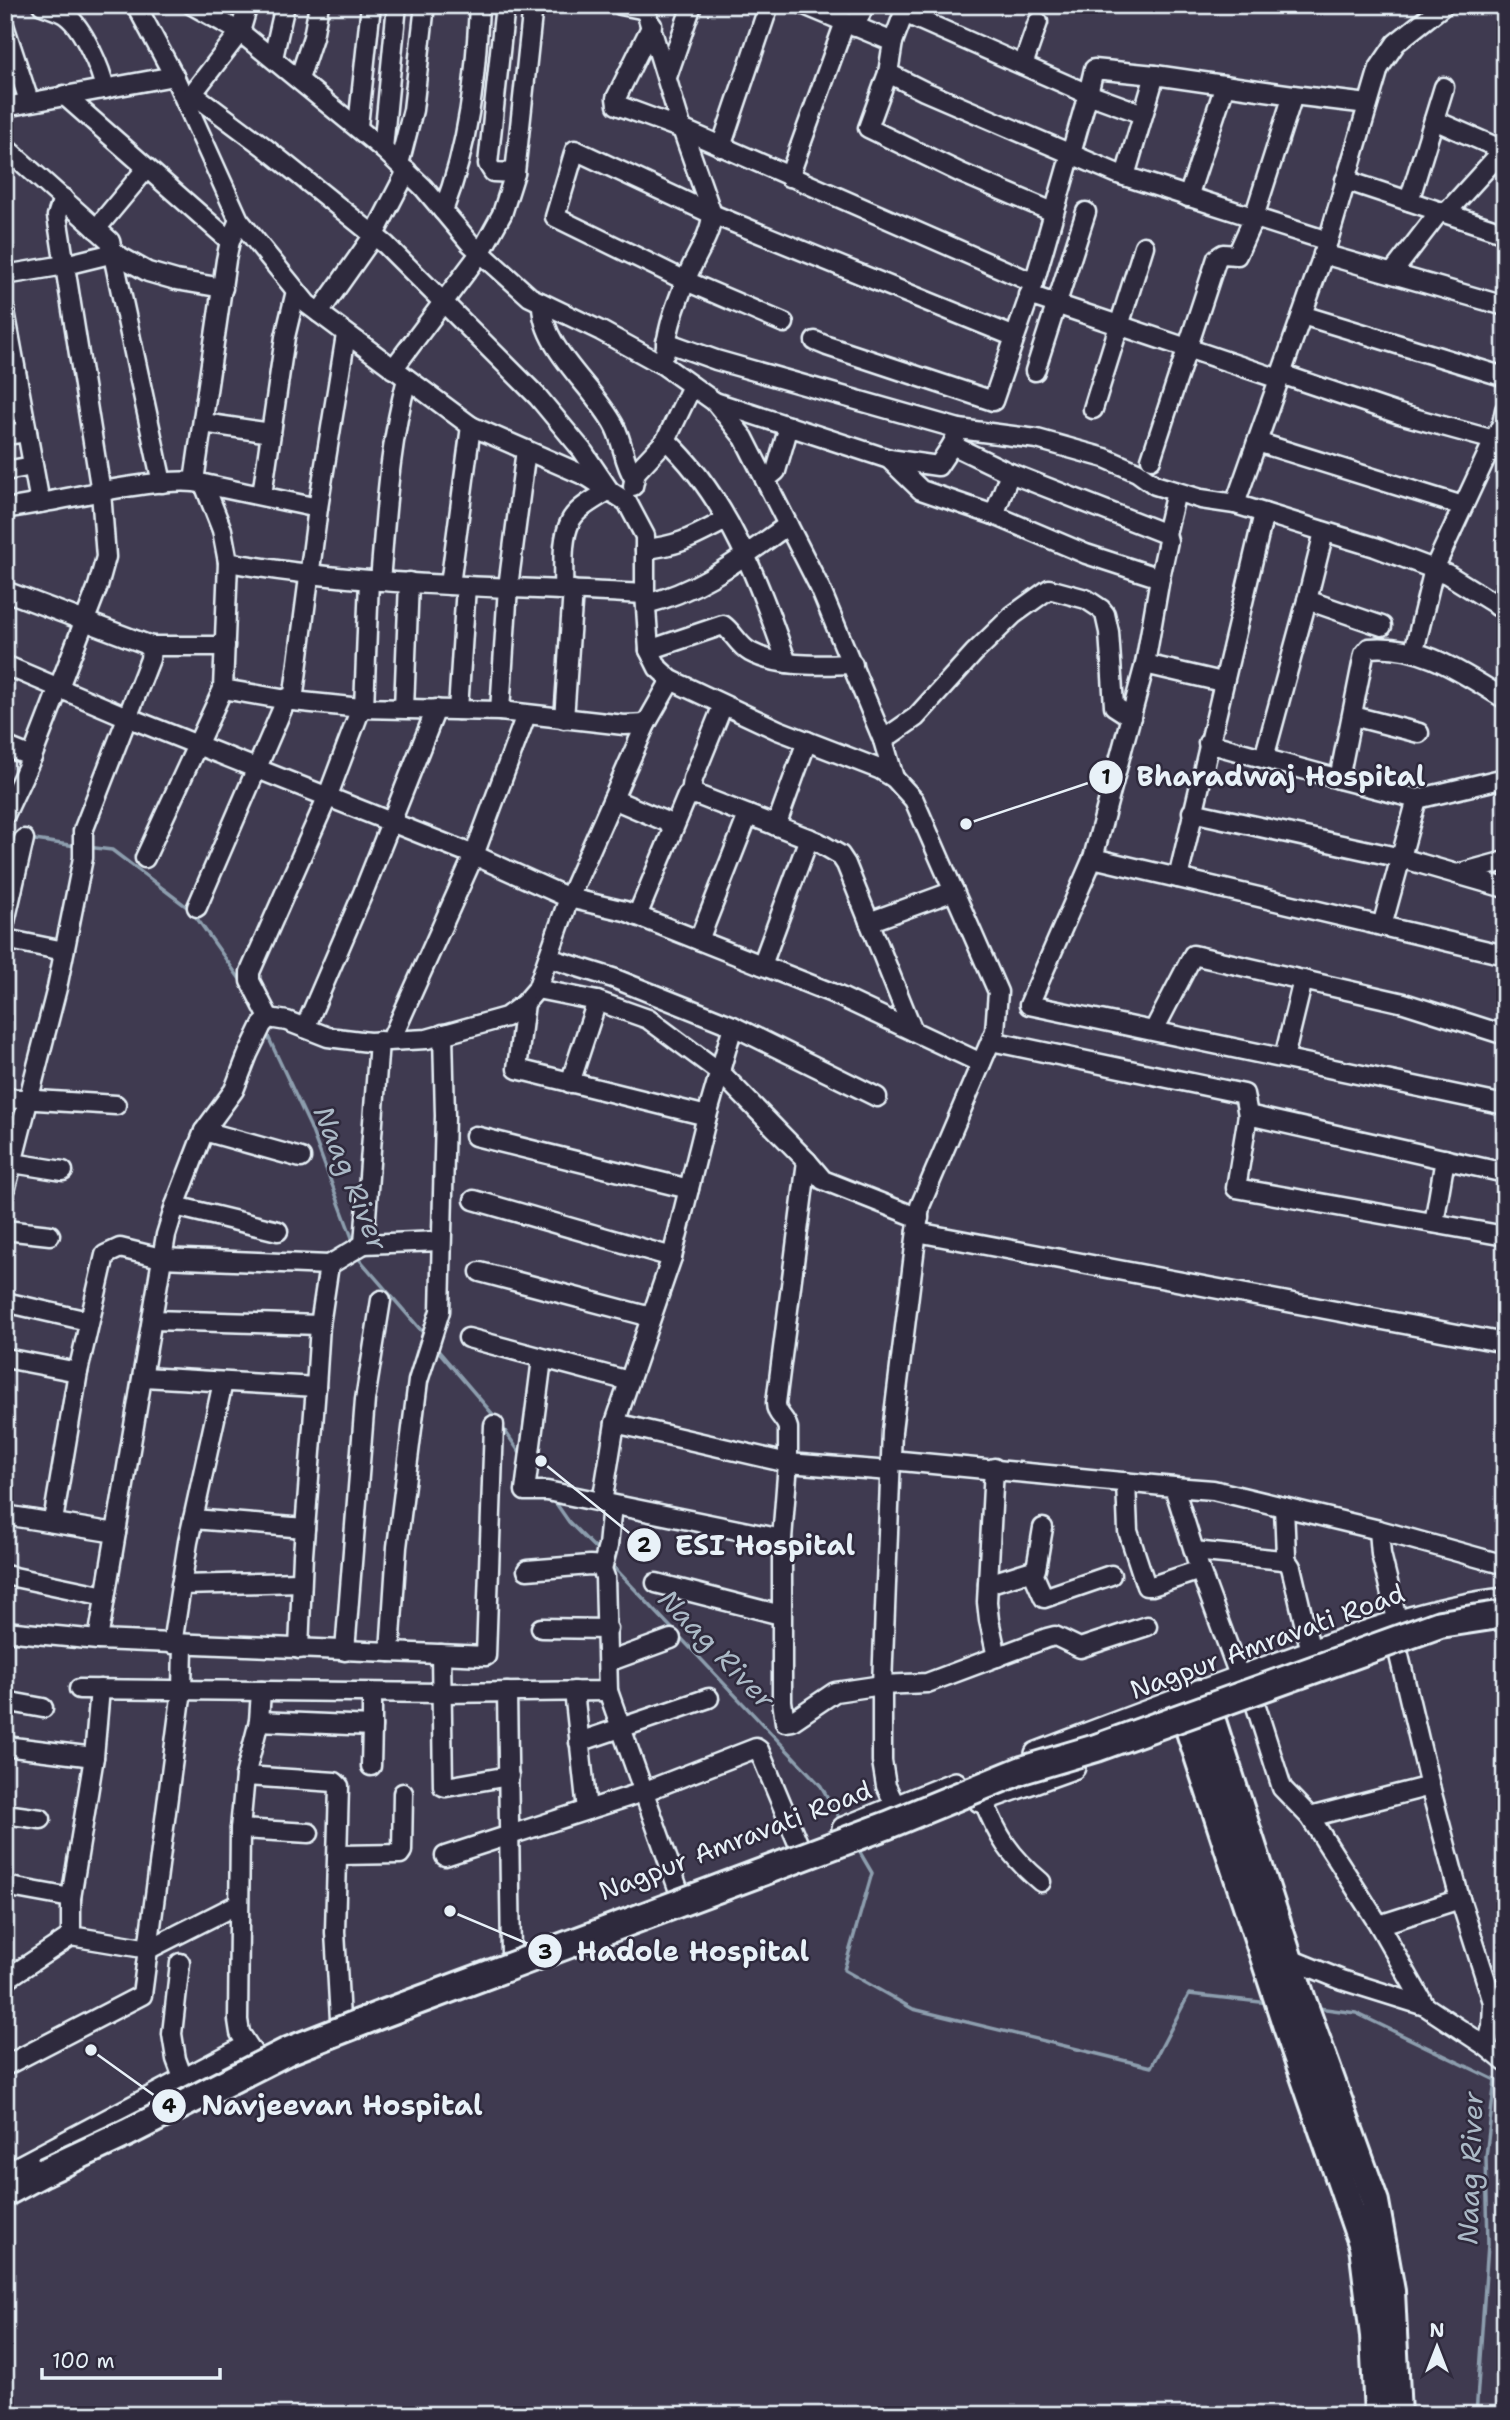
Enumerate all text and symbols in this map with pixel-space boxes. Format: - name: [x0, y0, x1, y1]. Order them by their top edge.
- callout: Bharadwaj Hospital: [1088, 752, 1440, 801]
- text: Bharadwaj Hospital: [1137, 757, 1426, 795]
- text: 1: [1101, 763, 1111, 791]
- water label: Naag River: [305, 1100, 398, 1257]
- callout: ESI Hospital: [626, 1520, 870, 1569]
- text: ESI Hospital: [675, 1526, 855, 1564]
- text: 2: [637, 1531, 652, 1559]
- street label: Nagpur Amravati Road: [1125, 1575, 1409, 1707]
- water label: Naag River: [650, 1581, 784, 1718]
- street label: Nagpur Amravati Road: [593, 1772, 877, 1908]
- callout: Hadole Hospital: [527, 1927, 823, 1976]
- text: Hadole Hospital: [577, 1932, 809, 1970]
- text: 3: [538, 1938, 552, 1966]
- callout: Navjeevan Hospital: [152, 2081, 496, 2130]
- text: Navjeevan Hospital: [201, 2086, 483, 2124]
- water label: Naag River: [1448, 2090, 1492, 2245]
- text: 4: [162, 2092, 177, 2120]
- north arrow: [1402, 2312, 1472, 2382]
- text: N: [1429, 2318, 1445, 2343]
- scale bar: [42, 2336, 220, 2380]
- text: 100 m: [52, 2347, 115, 2375]

